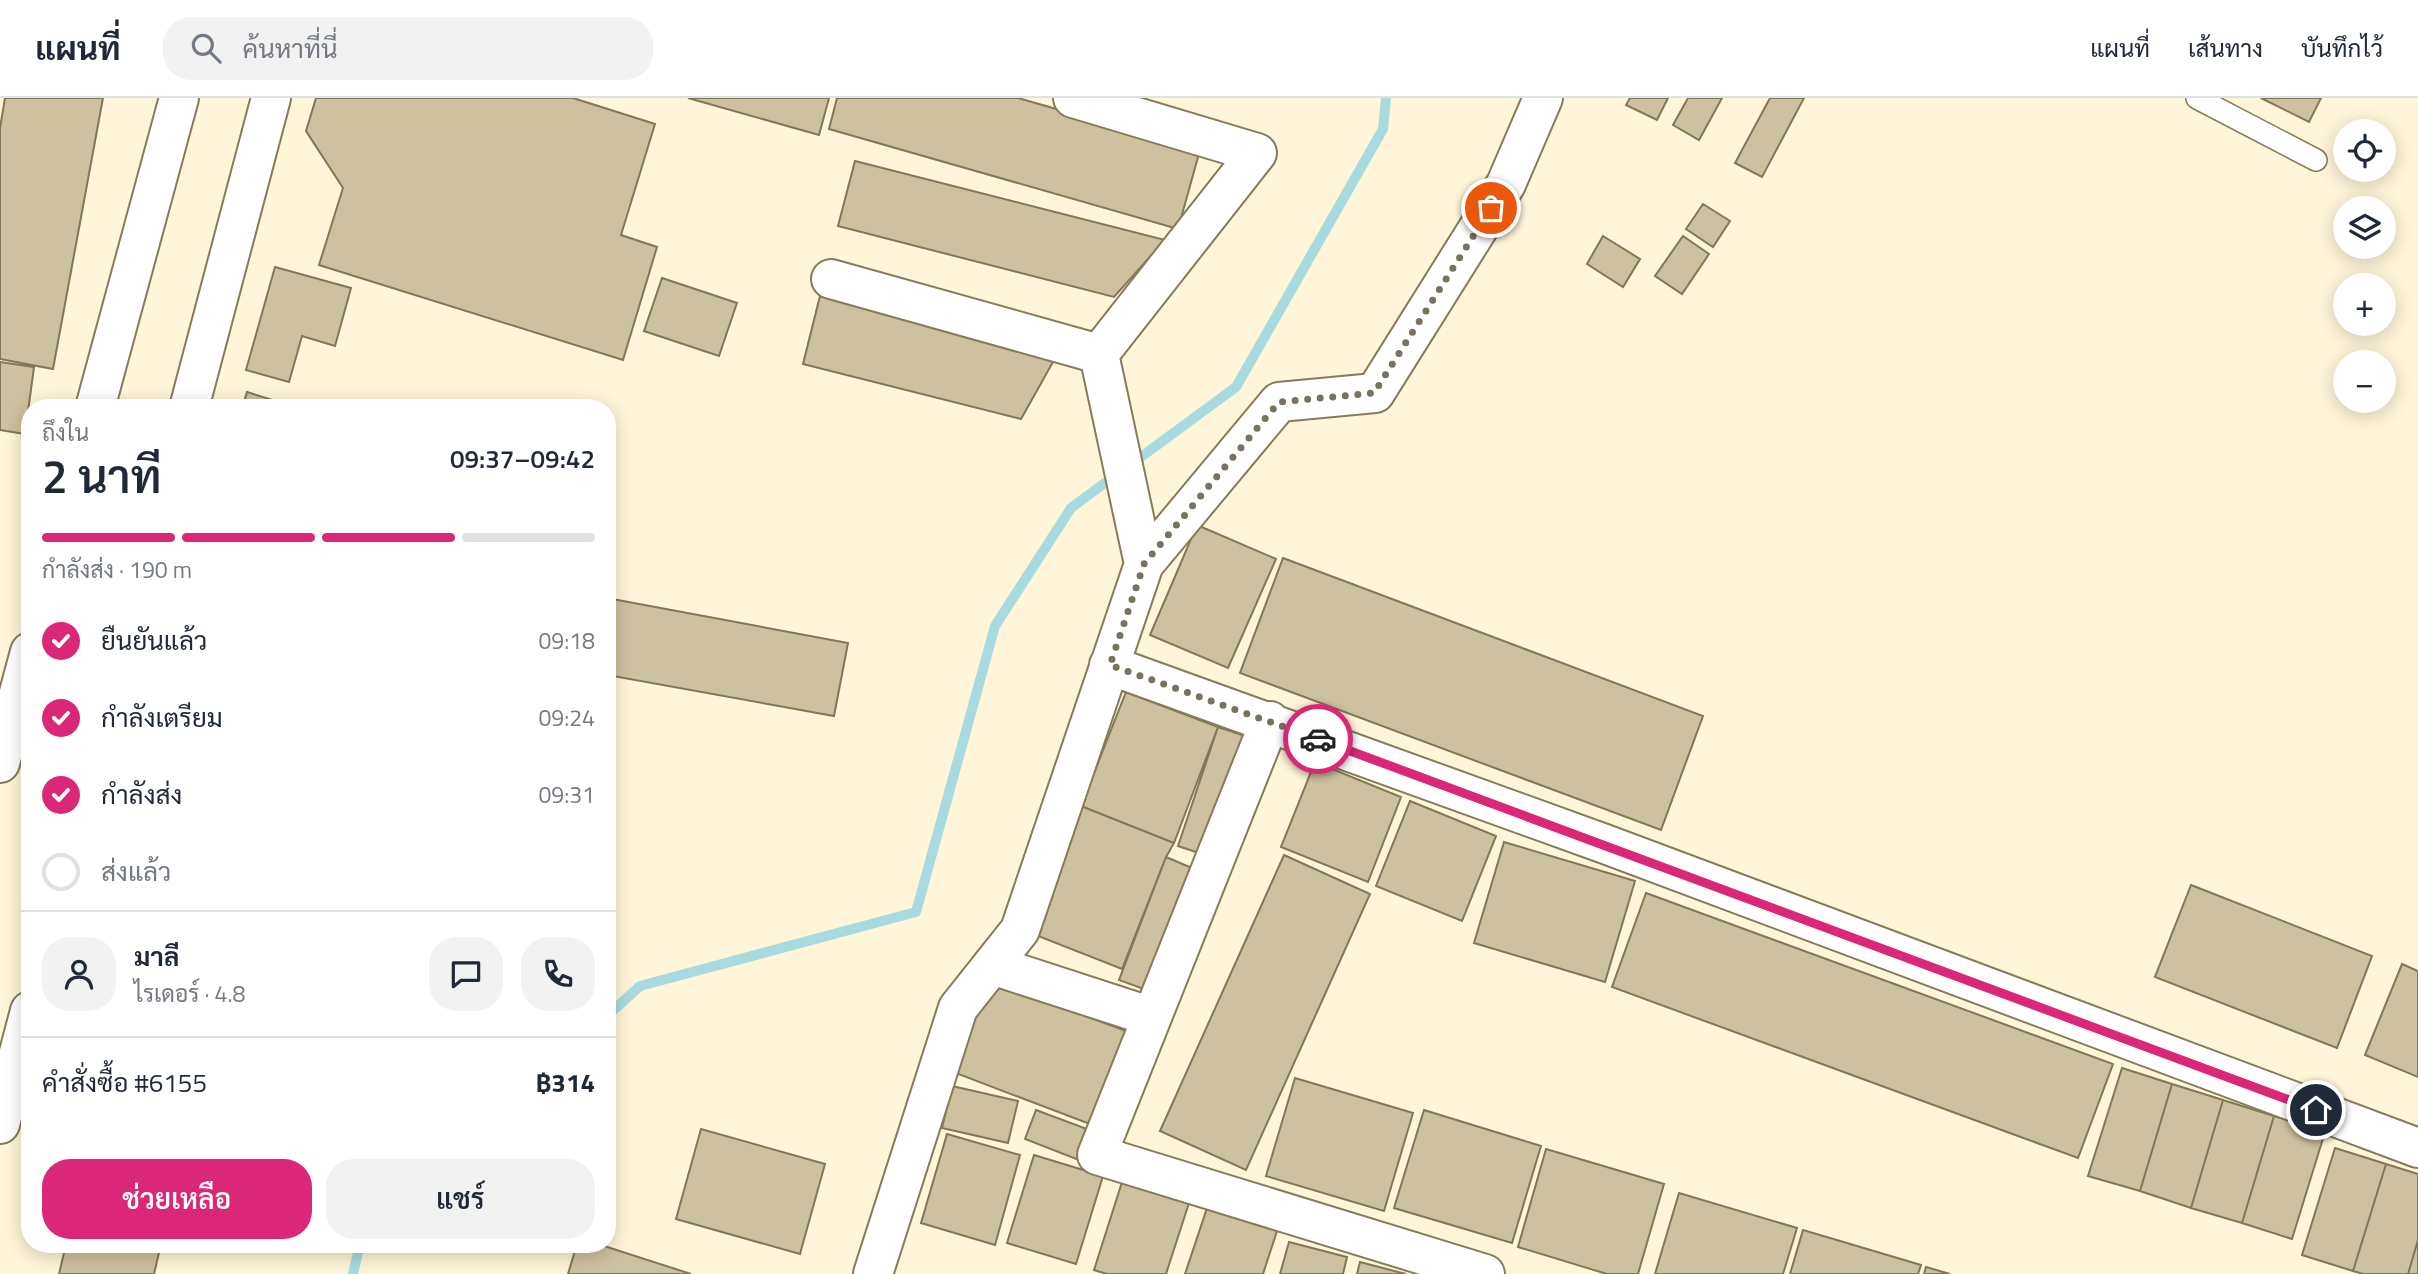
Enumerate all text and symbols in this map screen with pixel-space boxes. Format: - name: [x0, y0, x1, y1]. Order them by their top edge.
- search box: [163, 17, 653, 80]
- text: แผนที่: [35, 23, 121, 73]
- icon: search: [187, 29, 225, 67]
- text: ค้นหาที่นี่: [243, 29, 338, 68]
- text: แผนที่: [2090, 30, 2150, 66]
- text: เส้นทาง: [2188, 30, 2263, 66]
- text: บันทึกไว้: [2301, 30, 2383, 66]
- map controls: [2333, 119, 2396, 413]
- button: locate: [2333, 119, 2396, 182]
- pin: [1461, 178, 1521, 238]
- icon: bag: [1472, 189, 1510, 227]
- button: layers: [2333, 196, 2396, 259]
- button: +: [2333, 273, 2396, 336]
- button: −: [2333, 350, 2396, 413]
- text: ถึงใน: [42, 415, 89, 450]
- text: 09:37–09:42: [450, 439, 595, 478]
- text: 2 นาที: [42, 441, 162, 511]
- text: กำลังส่ง · 190 m: [42, 552, 192, 587]
- text: ยืนยันแล้ว: [101, 621, 207, 660]
- icon: check: [42, 622, 80, 660]
- text: 09:18: [538, 623, 595, 658]
- text: กำลังเตรียม: [101, 698, 223, 737]
- icon: check: [42, 699, 80, 737]
- text: 09:24: [538, 700, 595, 735]
- courier: [1283, 704, 1353, 774]
- icon: car: [1299, 720, 1337, 758]
- text: กำลังส่ง: [101, 775, 182, 814]
- icon: check: [42, 776, 80, 814]
- text: 09:31: [538, 777, 595, 812]
- text: ส่งแล้ว: [101, 852, 171, 891]
- button: person: [42, 937, 116, 1011]
- text: มาลี: [134, 937, 179, 976]
- button: chat: [429, 937, 503, 1011]
- button: phone: [521, 937, 595, 1011]
- text: ไรเดอร์ · 4.8: [134, 976, 245, 1011]
- text: คำสั่งซื้อ #6155: [42, 1063, 207, 1102]
- text: ฿314: [536, 1063, 595, 1102]
- pin: [2286, 1080, 2346, 1140]
- icon: home: [2297, 1091, 2335, 1129]
- button: ช่วยเหลือ: [42, 1159, 312, 1239]
- button: แชร์: [326, 1159, 595, 1239]

